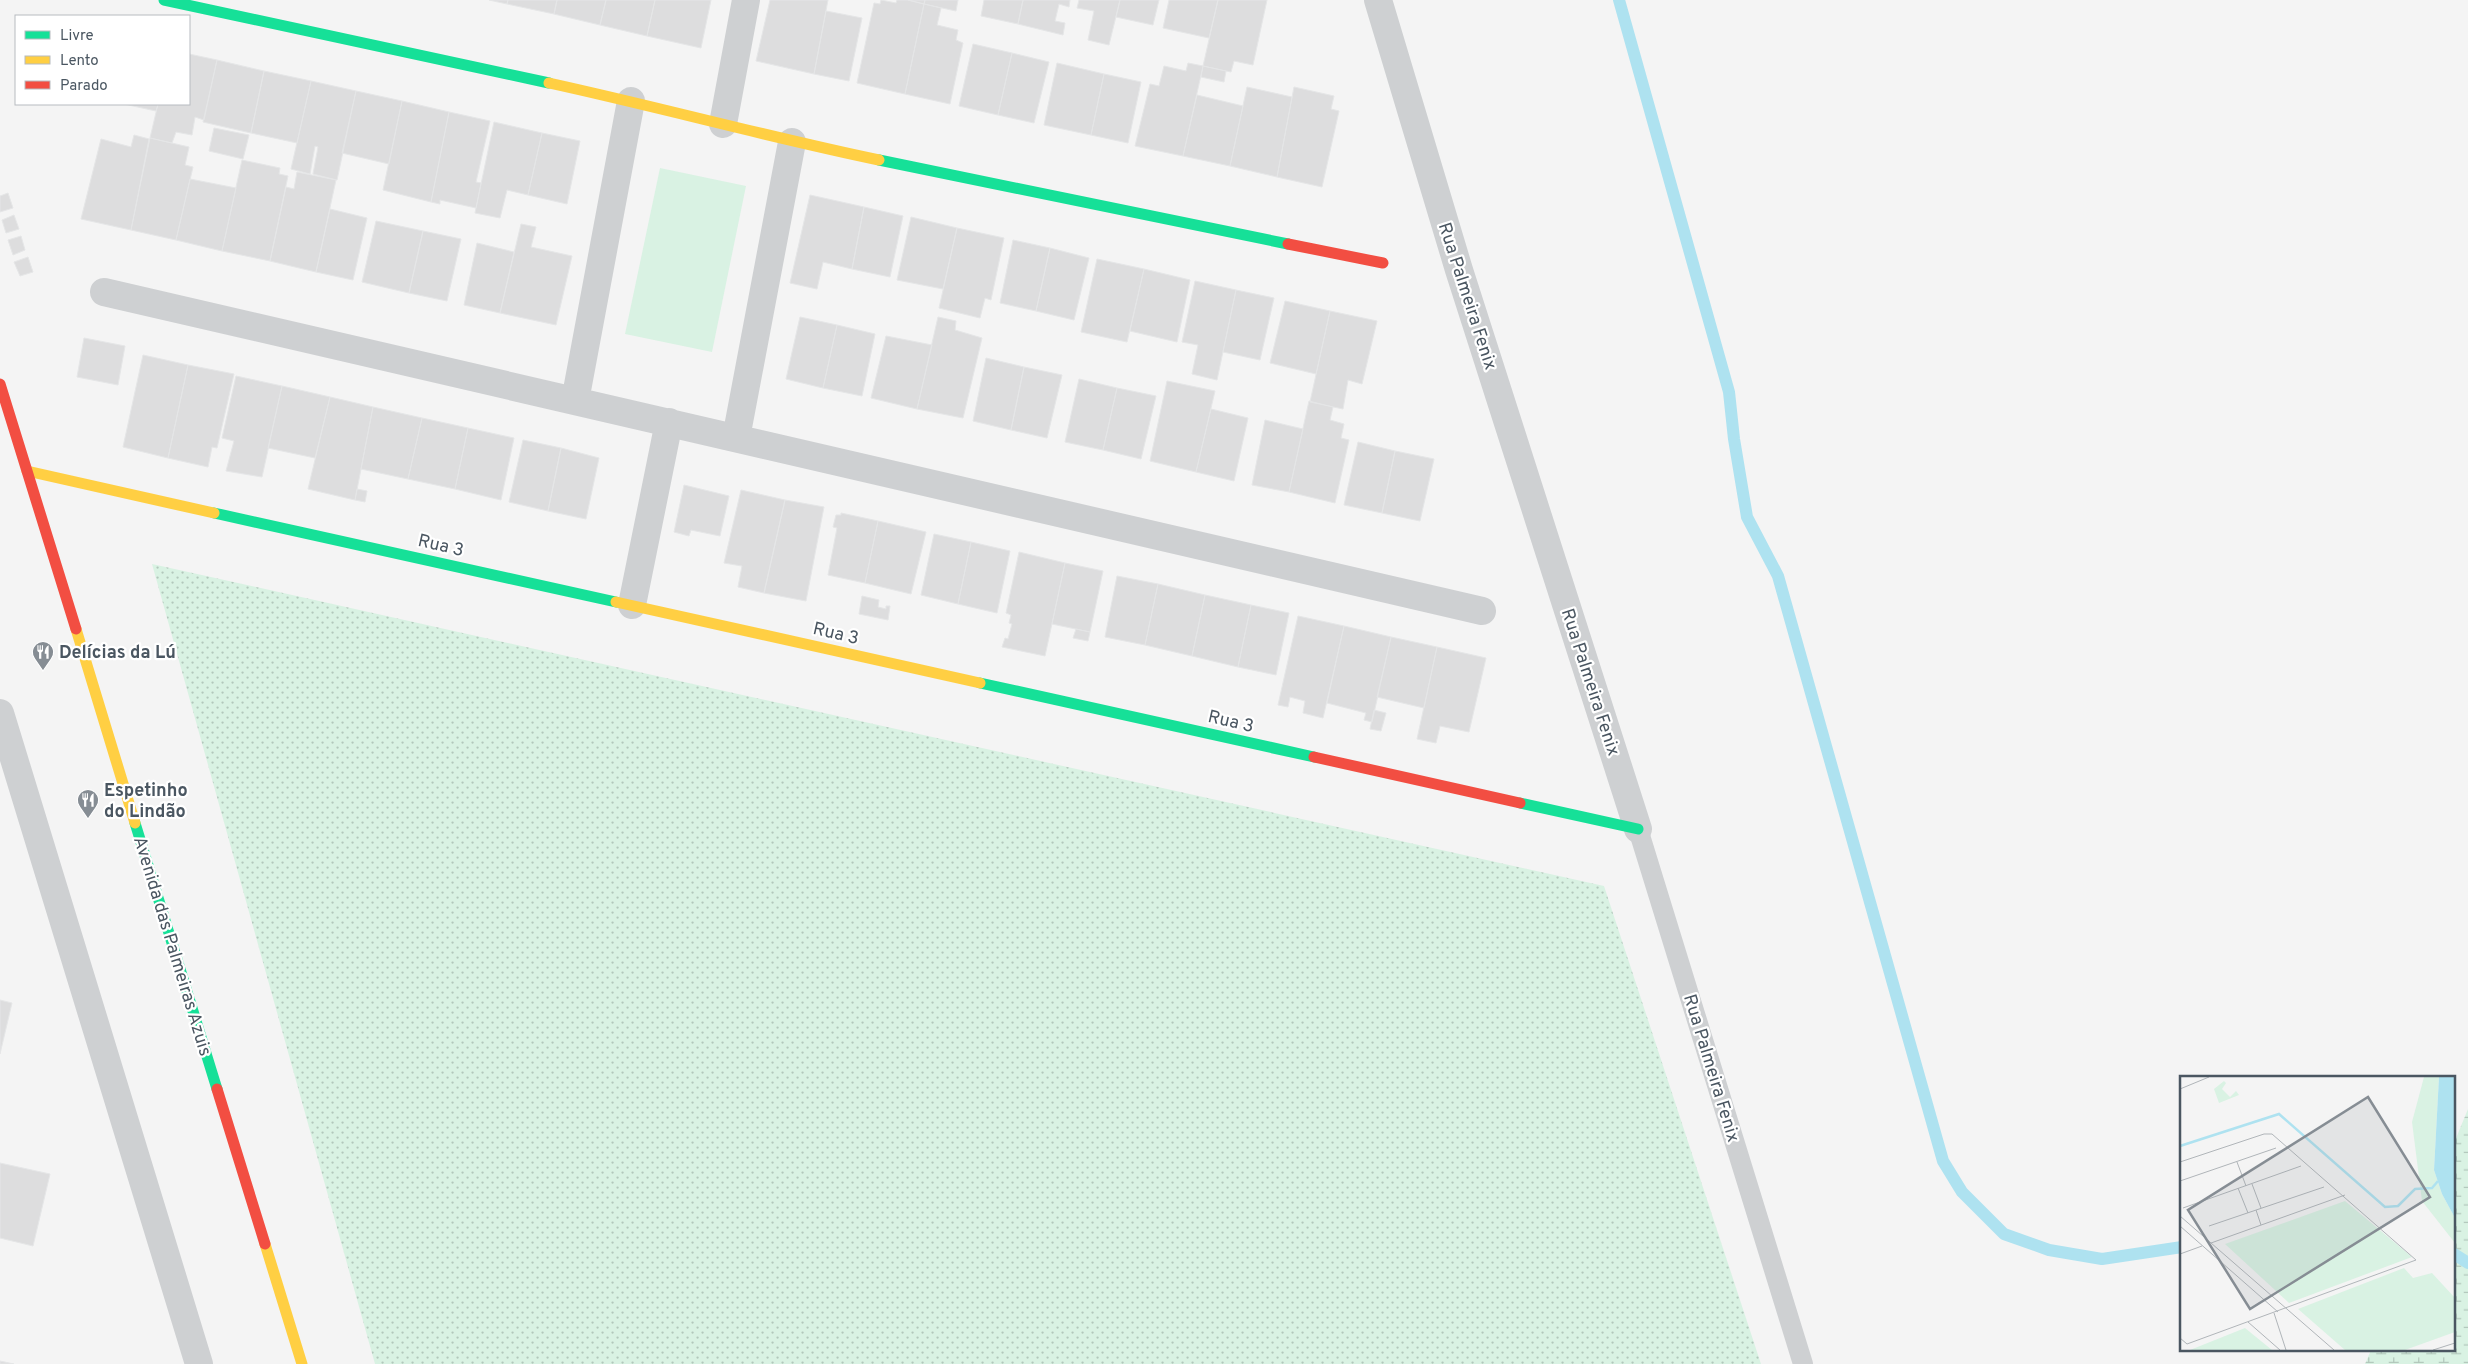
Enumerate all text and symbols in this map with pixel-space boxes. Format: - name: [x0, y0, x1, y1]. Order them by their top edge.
- legend: [15, 15, 190, 105]
- text: Livre: [60, 27, 94, 46]
- text: Lento: [60, 52, 99, 71]
- text: Parado: [60, 77, 108, 96]
- street label: Rua Palmeira Fenix: [1432, 220, 1501, 373]
- street label: Rua 3: [415, 530, 466, 563]
- street label: Rua Palmeira Fenix: [1555, 606, 1624, 759]
- street label: Rua 3: [810, 618, 861, 651]
- restaurant icon: Delícias da Lú: [31, 640, 55, 671]
- place label: Delícias da Lú: [59, 642, 176, 665]
- street label: Rua 3: [1205, 706, 1256, 739]
- place label: Espetinho do Lindão: [104, 780, 188, 824]
- restaurant icon: Espetinho do Lindão: [76, 788, 100, 819]
- street label: Avenida das Palmeiras Azuis: [127, 834, 216, 1059]
- street label: Rua Palmeira Fenix: [1677, 992, 1744, 1145]
- inset map: [2180, 1076, 2456, 1352]

